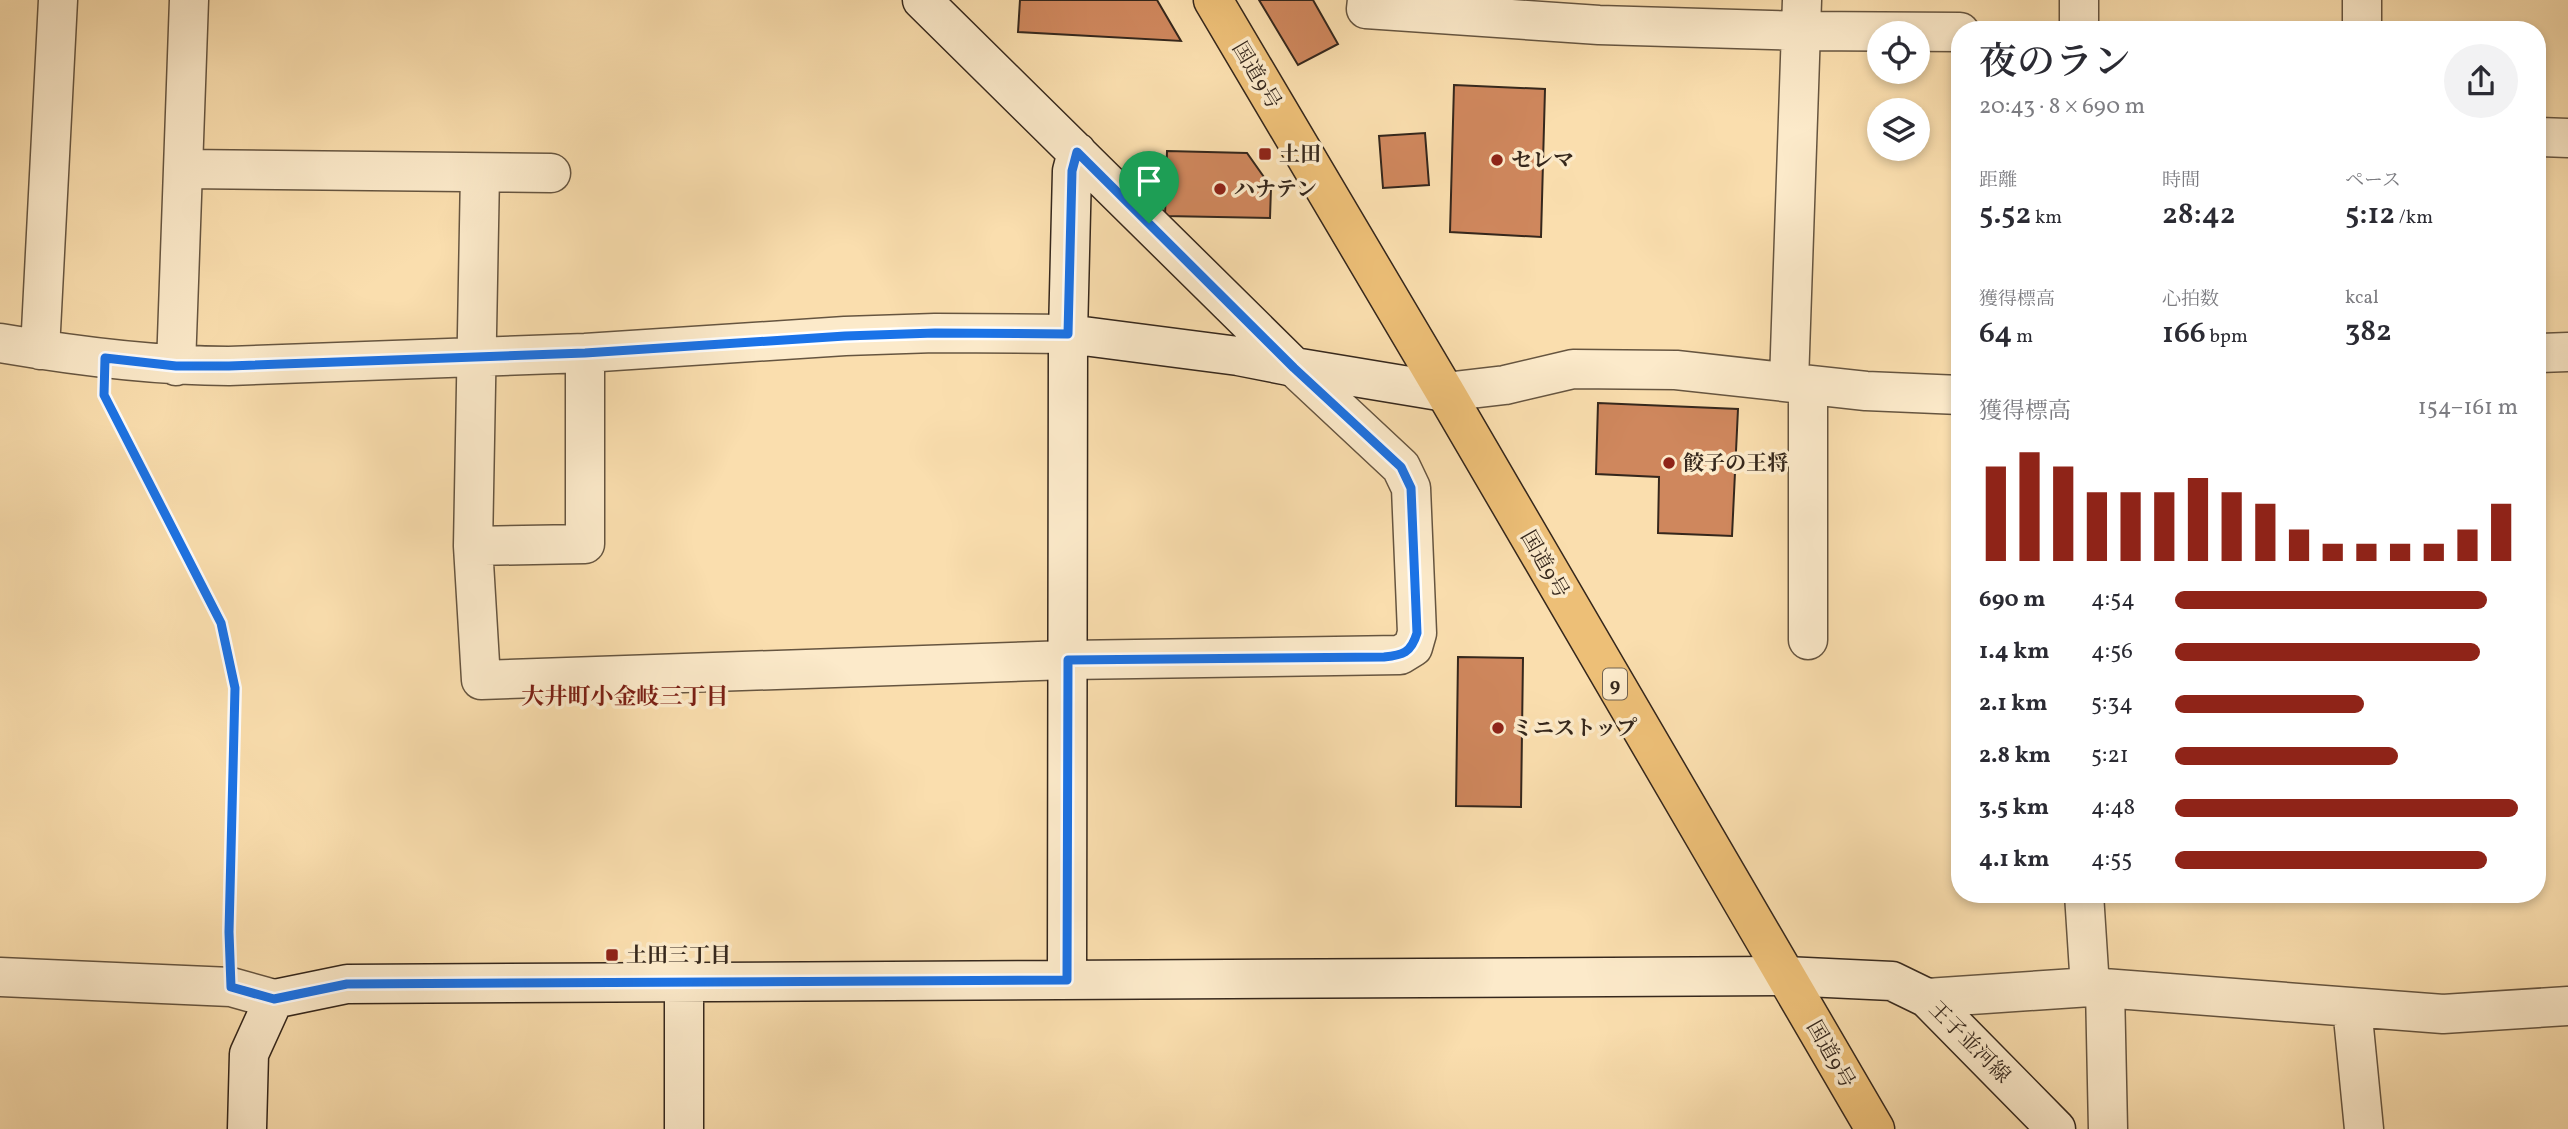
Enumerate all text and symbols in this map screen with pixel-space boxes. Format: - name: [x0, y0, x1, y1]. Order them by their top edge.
- map controls: [1867, 21, 1930, 161]
- button: locate: [1867, 21, 1930, 84]
- street label: 国道9号: [1224, 37, 1287, 115]
- text: 夜のラン: [1979, 38, 2131, 91]
- button: share: [2444, 44, 2518, 118]
- text: 20:43 · 8 × 690 m: [1979, 91, 2145, 123]
- button: layers: [1867, 98, 1930, 161]
- place label: 土田: [1279, 141, 1321, 170]
- marker: 土田: [1257, 146, 1273, 162]
- place label: セレマ: [1511, 147, 1574, 176]
- pin: [1119, 151, 1179, 223]
- marker: セレマ: [1489, 152, 1505, 168]
- icon: arrive: [1130, 162, 1168, 200]
- text: 距離: [1979, 168, 2017, 194]
- text: 時間: [2162, 168, 2200, 194]
- text: ペース: [2345, 168, 2401, 194]
- place label: ハナテン: [1234, 176, 1317, 205]
- marker: ハナテン: [1212, 181, 1228, 197]
- text: 5.52: [1979, 194, 2031, 236]
- text: 28:42: [2162, 194, 2236, 236]
- text: 5:12: [2345, 194, 2395, 236]
- text: km: [2031, 205, 2062, 231]
- text: /km: [2395, 205, 2433, 231]
- text: kcal: [2345, 285, 2379, 311]
- text: 獲得標高: [1979, 287, 2055, 313]
- text: 心拍数: [2162, 287, 2219, 313]
- text: 382: [2345, 311, 2392, 353]
- text: 64: [1979, 313, 2012, 355]
- text: 166: [2162, 313, 2206, 355]
- text: m: [2012, 324, 2033, 350]
- text: bpm: [2206, 324, 2248, 350]
- text: 154–161 m: [2418, 392, 2518, 424]
- text: 獲得標高: [1979, 396, 2071, 428]
- place label: 餃子の王将: [1683, 450, 1788, 479]
- marker: 餃子の王将: [1661, 455, 1677, 471]
- street label: 国道9号: [1513, 525, 1575, 604]
- text: 690 m: [1979, 584, 2046, 616]
- text: 4:54: [2091, 584, 2135, 616]
- text: 1.4 km: [1979, 636, 2050, 668]
- text: 4:56: [2091, 636, 2133, 668]
- road number: 9: [1603, 668, 1627, 699]
- district label: 大井町小金岐三丁目: [522, 682, 729, 714]
- text: 2.1 km: [1979, 688, 2048, 720]
- text: 5:34: [2091, 688, 2133, 720]
- place label: ミニストップ: [1512, 715, 1637, 744]
- marker: ミニストップ: [1490, 720, 1506, 736]
- text: 2.8 km: [1979, 740, 2051, 772]
- text: 5:21: [2091, 740, 2129, 772]
- text: 3.5 km: [1979, 792, 2049, 824]
- text: 4:48: [2091, 792, 2135, 824]
- text: 4.1 km: [1979, 844, 2050, 876]
- text: 4:55: [2091, 844, 2132, 876]
- place label: 土田三丁目: [626, 942, 731, 971]
- marker: 土田三丁目: [604, 947, 620, 963]
- street label: 王子並河線: [1922, 996, 2016, 1090]
- street label: 国道9号: [1799, 1015, 1861, 1094]

